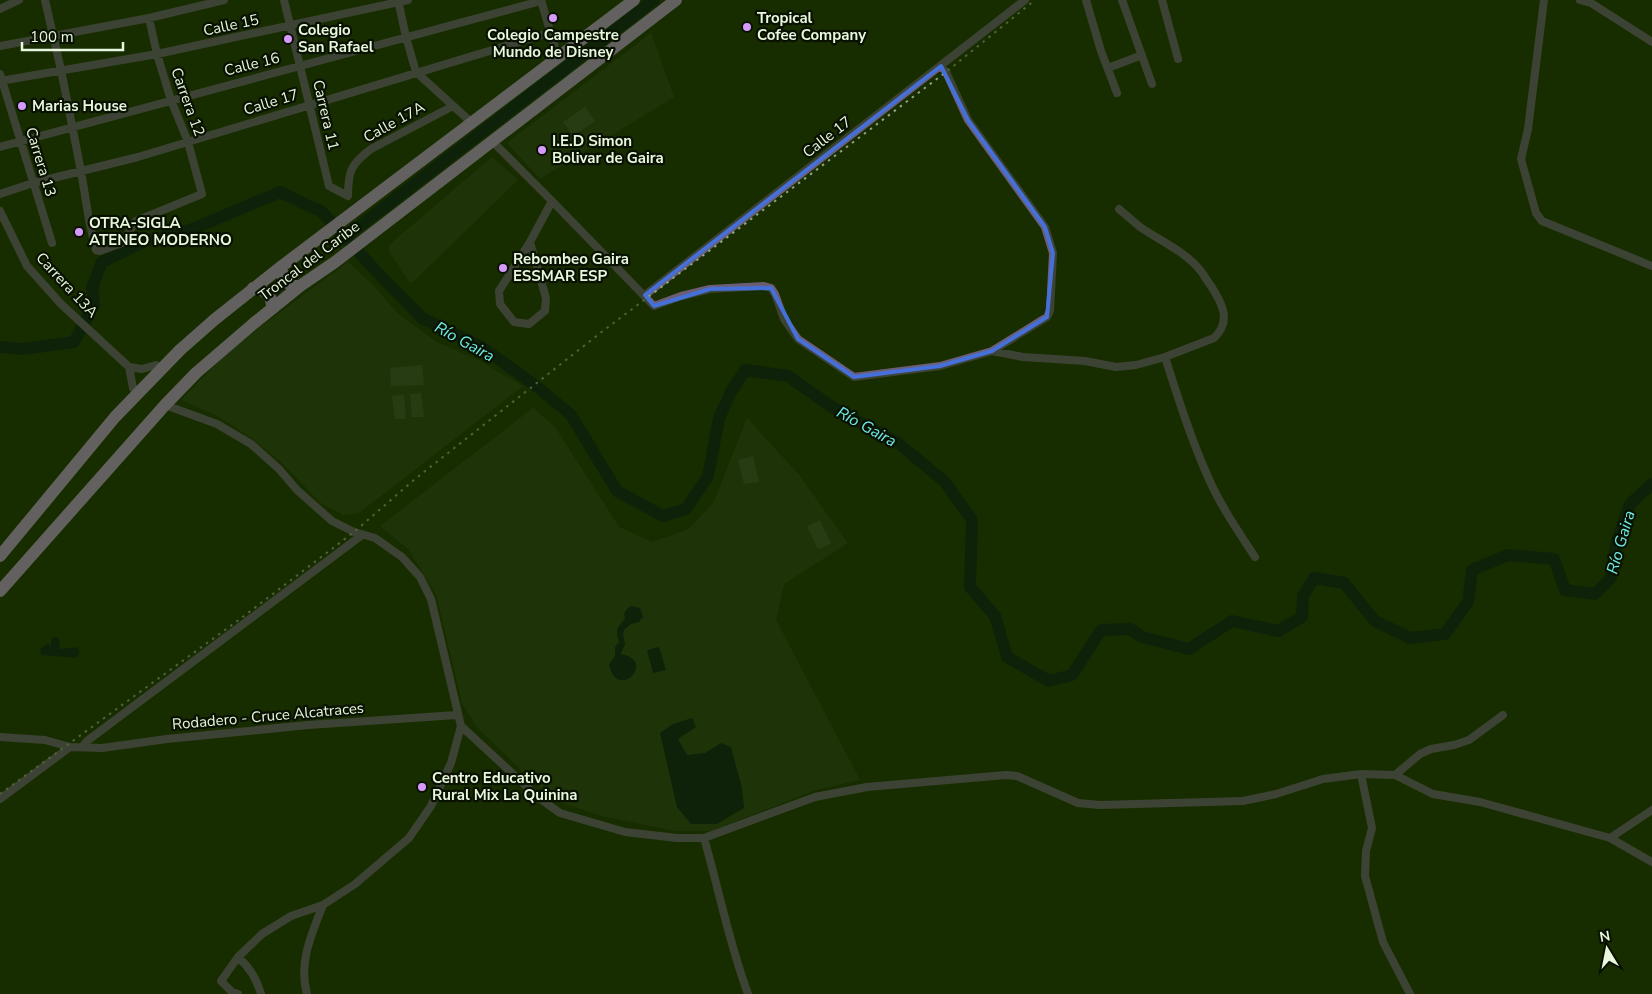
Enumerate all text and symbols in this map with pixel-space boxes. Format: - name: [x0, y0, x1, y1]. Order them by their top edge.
- place label: Tropical Cofee Company: [757, 8, 866, 45]
- street label: Calle 15: [201, 9, 261, 41]
- marker: Colegio Campestre Mundo de Disney: [547, 12, 559, 24]
- scale bar: [22, 20, 124, 52]
- place label: Colegio San Rafael: [298, 20, 374, 57]
- marker: Tropical Cofee Company: [741, 21, 753, 33]
- place label: Colegio Campestre Mundo de Disney: [487, 25, 619, 62]
- text: 100 m: [30, 27, 74, 47]
- marker: Colegio San Rafael: [282, 33, 294, 45]
- street label: Calle 16: [222, 47, 282, 81]
- street label: Carrera 12: [166, 65, 210, 139]
- street label: Carrera 11: [308, 78, 344, 152]
- street label: Calle 17: [241, 84, 301, 120]
- place label: Marias House: [32, 96, 127, 116]
- street label: Calle 17A: [360, 97, 428, 147]
- marker: Marias House: [16, 100, 28, 112]
- street label: Calle 17: [799, 112, 855, 162]
- street label: Carrera 13: [21, 125, 61, 199]
- place label: I.E.D Simon Bolivar de Gaira: [552, 131, 664, 168]
- marker: I.E.D Simon Bolivar de Gaira: [536, 144, 548, 156]
- place label: OTRA-SIGLA ATENEO MODERNO: [89, 213, 232, 250]
- street label: Troncal del Caribe: [254, 216, 364, 306]
- marker: OTRA-SIGLA ATENEO MODERNO: [73, 226, 85, 238]
- street label: Carrera 13A: [32, 248, 102, 322]
- place label: Rebombeo Gaira ESSMAR ESP: [513, 249, 629, 286]
- marker: Rebombeo Gaira ESSMAR ESP: [497, 262, 509, 274]
- water label: Río Gaira: [431, 316, 498, 367]
- water label: Río Gaira: [833, 401, 900, 452]
- water label: Río Gaira: [1601, 508, 1641, 577]
- street label: Rodadero - Cruce Alcatraces: [171, 698, 365, 734]
- place label: Centro Educativo Rural Mix La Quinina: [432, 768, 577, 805]
- marker: Centro Educativo Rural Mix La Quinina: [416, 781, 428, 793]
- north arrow: [1582, 924, 1632, 974]
- text: N: [1598, 926, 1612, 947]

